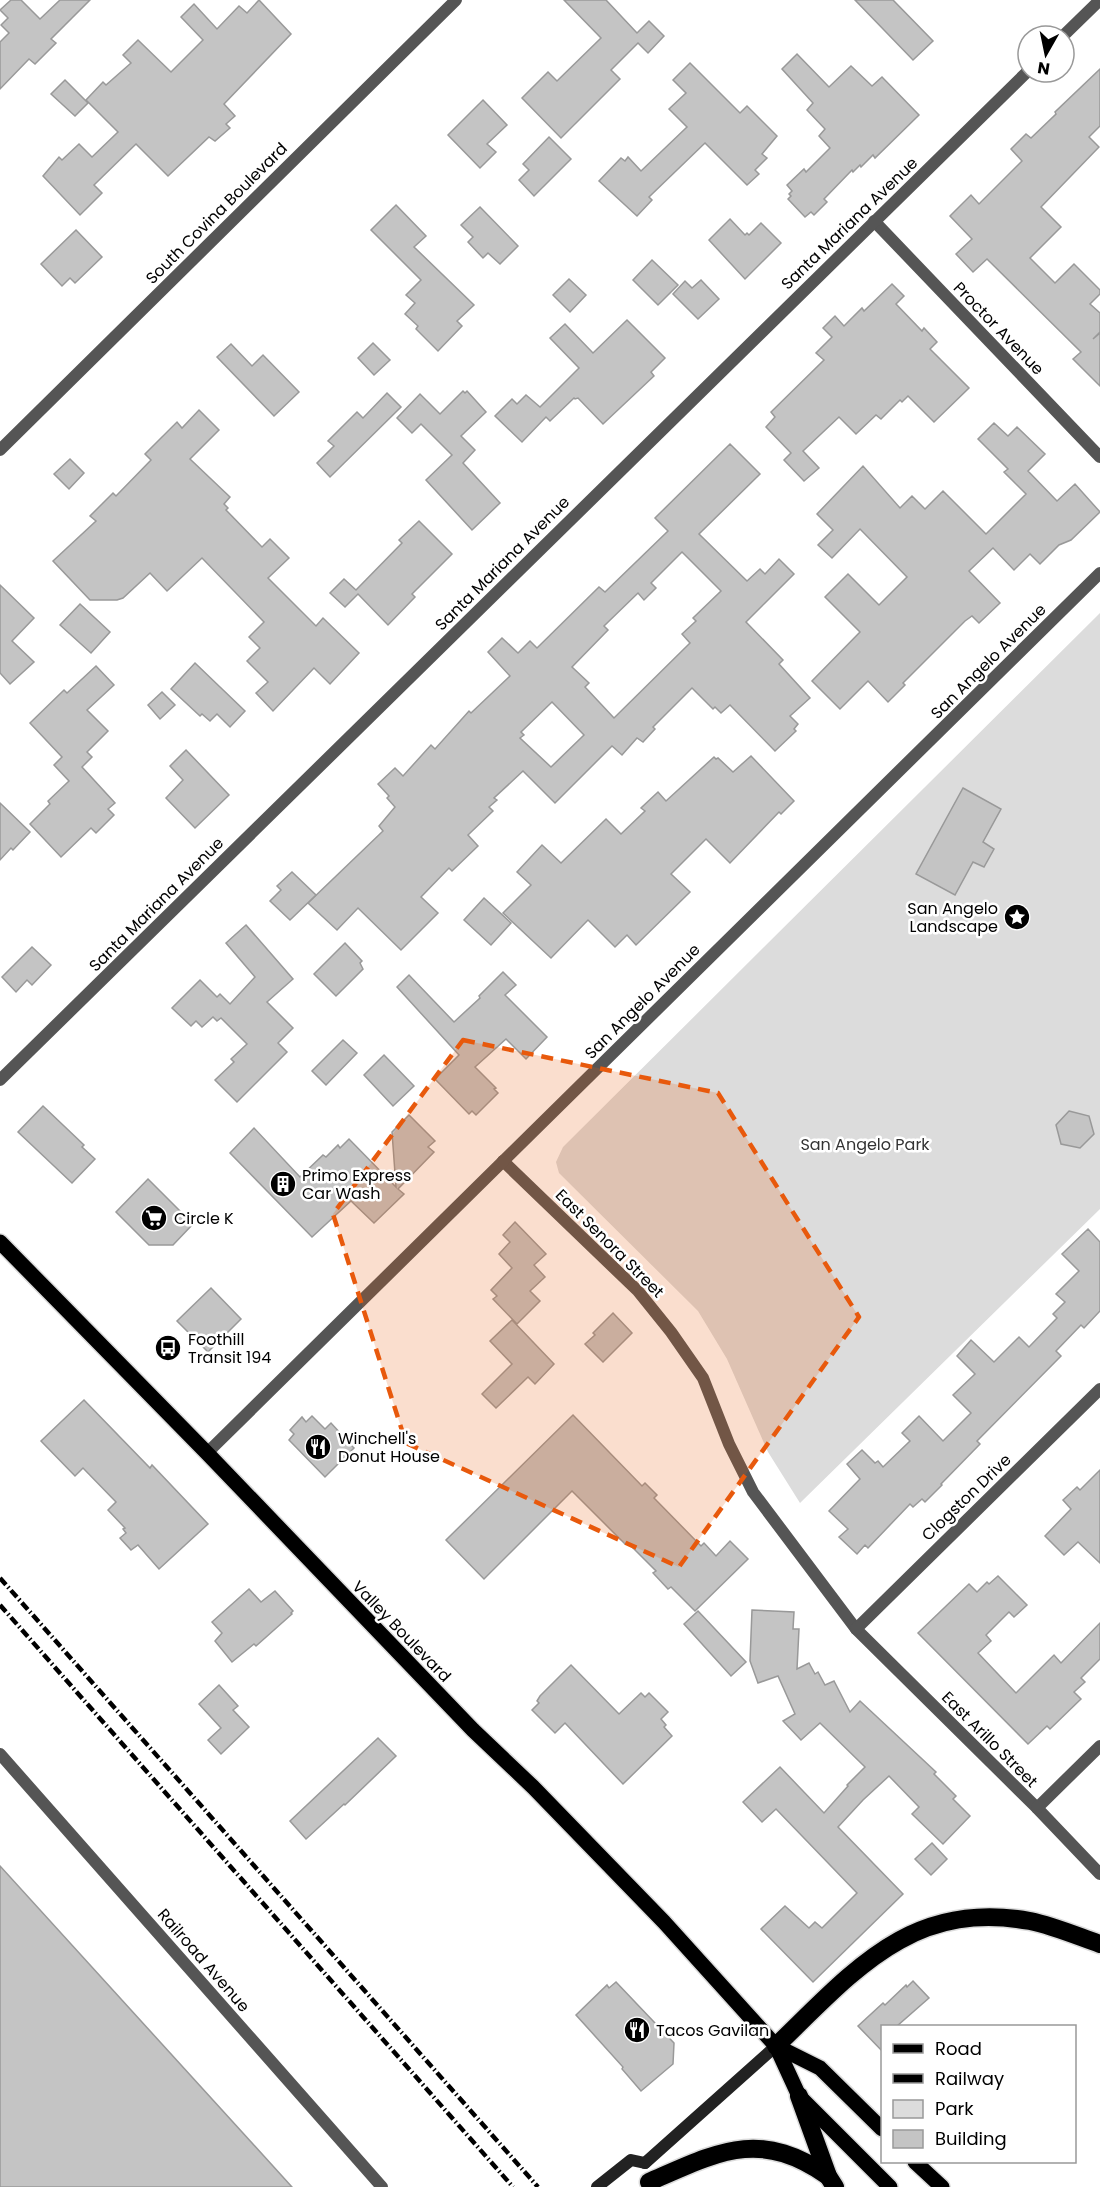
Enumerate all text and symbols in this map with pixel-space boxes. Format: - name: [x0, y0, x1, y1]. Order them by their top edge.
- north arrow: [1016, 24, 1076, 84]
- text: N: [1036, 56, 1051, 81]
- street label: South Covina Boulevard: [140, 137, 292, 289]
- street label: Santa Mariana Avenue: [776, 152, 923, 295]
- street label: Proctor Avenue: [948, 277, 1049, 380]
- street label: Santa Mariana Avenue: [430, 491, 575, 636]
- street label: San Angelo Avenue: [925, 598, 1051, 724]
- street label: Santa Mariana Avenue: [84, 832, 229, 977]
- place label: San Angelo Landscape: [907, 897, 998, 938]
- place icon: San Angelo Landscape: [1002, 902, 1032, 932]
- street label: San Angelo Avenue: [579, 938, 705, 1064]
- park label: San Angelo Park: [800, 1133, 930, 1156]
- place label: Primo Express Car Wash: [302, 1164, 411, 1205]
- building icon: Primo Express Car Wash: [268, 1169, 298, 1199]
- street label: East Senora Street: [550, 1184, 669, 1303]
- supermarket icon: Circle K: [139, 1203, 169, 1233]
- place label: Circle K: [174, 1207, 234, 1230]
- place label: Foothill Transit 194: [188, 1328, 271, 1369]
- bus stop icon: Foothill Transit 194: [153, 1333, 183, 1363]
- place label: Winchell's Donut House: [338, 1427, 440, 1468]
- restaurant icon: Winchell's Donut House: [303, 1432, 333, 1462]
- street label: Clogston Drive: [916, 1449, 1016, 1546]
- street label: Valley Boulevard: [347, 1575, 456, 1687]
- street label: East Arillo Street: [936, 1686, 1043, 1793]
- street label: Railroad Avenue: [152, 1903, 255, 2017]
- restaurant icon: Tacos Gavilan: [622, 2015, 652, 2045]
- place label: Tacos Gavilan: [656, 2019, 769, 2042]
- legend: [881, 2025, 1076, 2163]
- text: Road: [935, 2036, 982, 2061]
- text: Railway: [935, 2066, 1004, 2091]
- text: Park: [935, 2096, 974, 2121]
- text: Building: [935, 2126, 1007, 2151]

